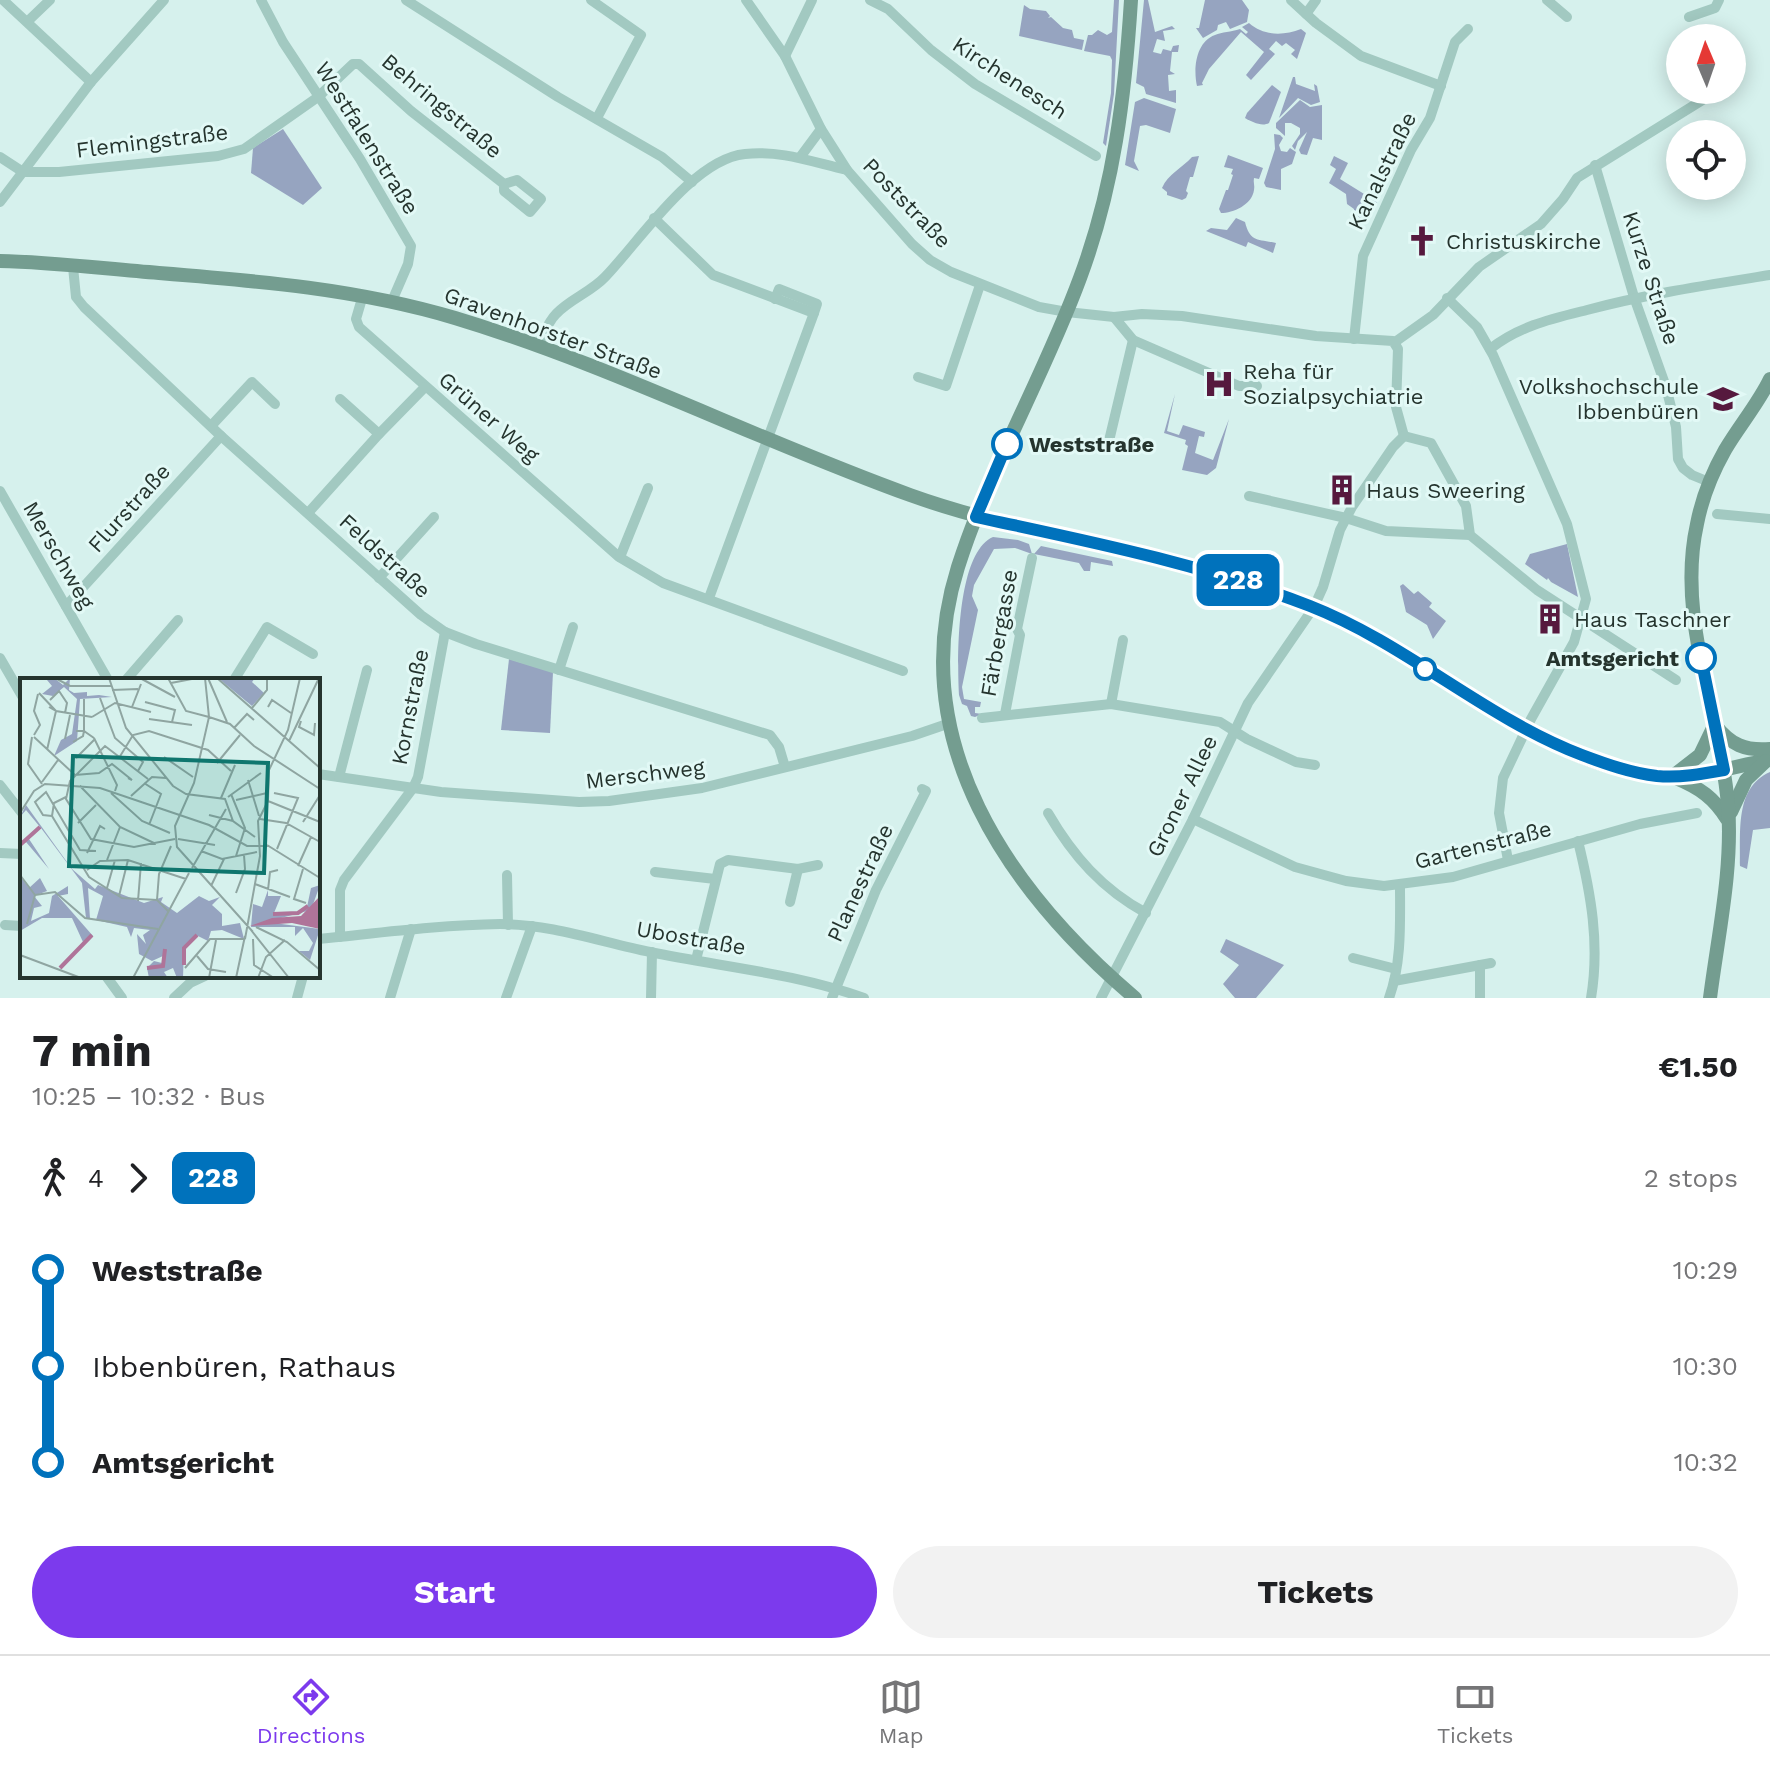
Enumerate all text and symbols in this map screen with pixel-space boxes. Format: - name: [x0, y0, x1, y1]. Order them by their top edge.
- north arrow: [1666, 24, 1746, 104]
- map controls: [1666, 24, 1746, 200]
- street label: Kirchenesch: [948, 32, 1072, 124]
- street label: Behringstraße: [377, 49, 507, 163]
- street label: Westfalenstraße: [310, 57, 424, 219]
- street label: Kanalstraße: [1343, 108, 1421, 234]
- street label: Flemingstraße: [74, 119, 230, 163]
- button: locate: [1666, 120, 1746, 200]
- street label: Poststraße: [858, 153, 956, 253]
- street label: Kurze Straße: [1618, 208, 1684, 348]
- church icon: Christuskirche: [1405, 224, 1439, 258]
- place label: Christuskirche: [1446, 229, 1601, 254]
- street label: Gravenhorster Straße: [441, 282, 665, 384]
- place label: Reha für Sozialpsychiatrie: [1243, 359, 1424, 409]
- street label: Grüner Weg: [434, 367, 545, 468]
- hospital icon: Reha für Sozialpsychiatrie: [1202, 367, 1236, 401]
- place label: Volkshochschule Ibbenbüren: [1519, 374, 1699, 424]
- school or university icon: Volkshochschule Ibbenbüren: [1706, 382, 1740, 416]
- marker: Weststraße: [992, 429, 1022, 459]
- place label: Weststraße: [1029, 432, 1154, 457]
- street label: Flurstraße: [83, 459, 175, 557]
- building icon: Haus Sweering: [1325, 473, 1359, 507]
- place label: Haus Sweering: [1366, 478, 1525, 503]
- street label: Merschweg: [18, 497, 100, 613]
- street label: Feldstraße: [334, 509, 436, 603]
- line badge: 228: [1192, 554, 1284, 606]
- text: 228: [1213, 563, 1263, 596]
- street label: Färbergasse: [976, 567, 1022, 699]
- building icon: Haus Taschner: [1533, 602, 1567, 636]
- place label: Haus Taschner: [1574, 607, 1731, 632]
- marker: Amtsgericht: [1686, 643, 1716, 673]
- place label: Amtsgericht: [1546, 646, 1679, 671]
- street label: Kornstraße: [387, 647, 433, 767]
- unlabelled marker: [1414, 658, 1436, 680]
- inset map: [20, 678, 320, 978]
- street label: Groner Allee: [1142, 731, 1222, 861]
- street label: Merschweg: [584, 754, 706, 794]
- street label: Gartenstraße: [1412, 816, 1554, 874]
- street label: Planestraße: [822, 820, 898, 946]
- street label: Ubostraße: [634, 916, 748, 960]
- text: 7 min: [32, 1025, 152, 1077]
- text: €1.50: [1659, 1049, 1738, 1084]
- text: 10:25 – 10:32 · Bus: [32, 1081, 265, 1111]
- icon: walk: [32, 1156, 76, 1200]
- icon: forward: [116, 1156, 160, 1200]
- text: 228: [188, 1161, 239, 1194]
- text: 4: [88, 1163, 104, 1193]
- text: 2 stops: [1644, 1163, 1738, 1193]
- text: Weststraße: [92, 1253, 263, 1288]
- text: 10:29: [1673, 1255, 1738, 1285]
- text: Ibbenbüren, Rathaus: [92, 1349, 396, 1384]
- text: 10:30: [1673, 1351, 1738, 1381]
- text: Amtsgericht: [92, 1445, 274, 1480]
- text: 10:32: [1674, 1447, 1738, 1477]
- button: Start: [32, 1546, 877, 1638]
- button: Tickets: [893, 1546, 1738, 1638]
- tab: Directions: [257, 1675, 365, 1748]
- tab: Map: [879, 1675, 924, 1748]
- tab: Tickets: [1437, 1675, 1513, 1748]

